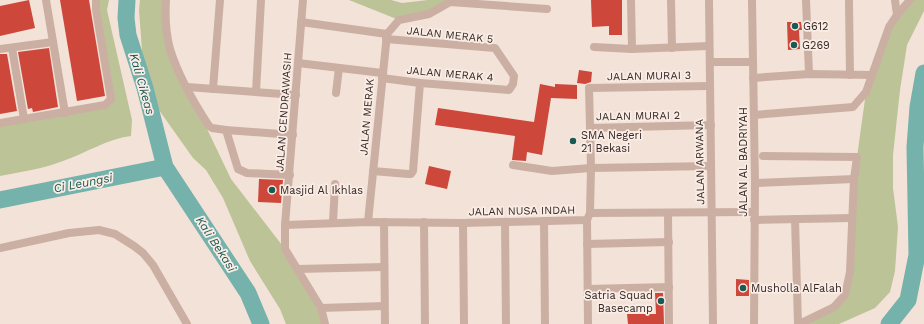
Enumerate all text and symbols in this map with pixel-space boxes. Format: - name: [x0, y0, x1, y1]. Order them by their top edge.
- place label: G612: [803, 20, 828, 33]
- marker: G612: [790, 21, 800, 31]
- street label: JALAN MERAK 5: [406, 24, 494, 46]
- place label: G269: [802, 39, 830, 52]
- marker: G269: [789, 40, 799, 50]
- water label: Kali Cikeas: [127, 52, 157, 116]
- street label: JALAN CENDRAWASIH: [273, 52, 295, 172]
- street label: JALAN MERAK 4: [406, 64, 494, 84]
- street label: JALAN MURAI 3: [607, 69, 691, 83]
- street label: JALAN MERAK: [357, 78, 377, 156]
- street label: JALAN AL BADRIYAH: [737, 107, 750, 217]
- street label: JALAN MURAI 2: [596, 109, 680, 123]
- street label: JALAN ARWANA: [693, 119, 707, 205]
- place label: SMA Negeri 21 Bekasi: [581, 129, 642, 155]
- marker: SMA Negeri 21 Bekasi: [568, 136, 578, 146]
- water label: Ci Leungsi: [52, 170, 115, 196]
- place label: Masjid Al Ikhlas: [280, 184, 363, 197]
- marker: Masjid Al Ikhlas: [267, 185, 277, 195]
- street label: JALAN NUSA INDAH: [469, 204, 575, 218]
- water label: Kali Bekasi: [193, 214, 239, 275]
- place label: Musholla AlFalah: [751, 282, 842, 295]
- marker: Musholla AlFalah: [738, 283, 748, 293]
- place label: Satria Squad Basecamp: [584, 289, 653, 315]
- marker: Satria Squad Basecamp: [656, 296, 666, 306]

